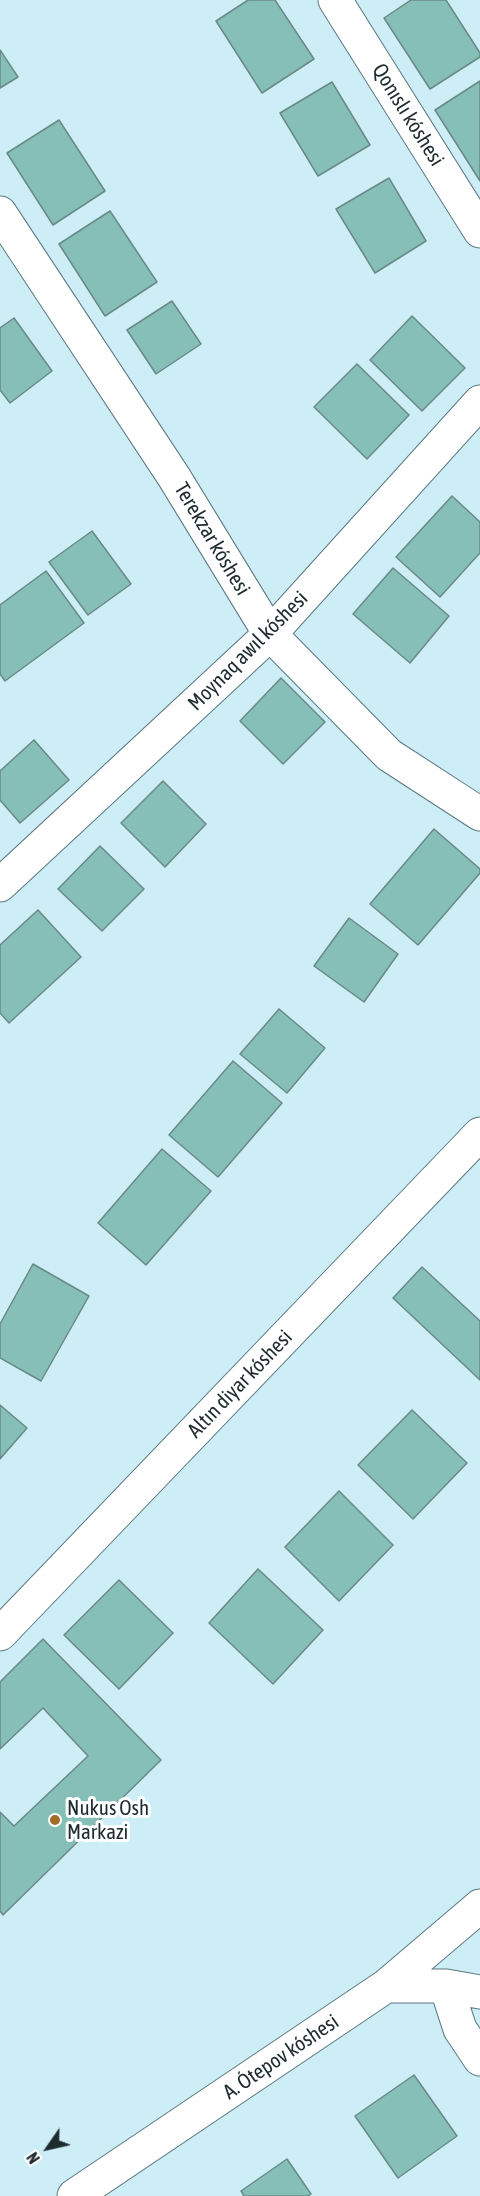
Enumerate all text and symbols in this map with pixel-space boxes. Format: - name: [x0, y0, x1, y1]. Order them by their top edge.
- street label: Qonıslı kóshesi: [367, 59, 449, 171]
- street label: Terekzar kóshesi: [169, 478, 255, 600]
- street label: Moynaq awıl kóshesi: [183, 586, 313, 716]
- street label: Altın diyar kóshesi: [182, 1325, 298, 1443]
- place label: Nukus Osh Markazi: [67, 1795, 149, 1845]
- marker: Nukus Osh Markazi: [48, 1813, 62, 1827]
- street label: A. Ótepov kóshesi: [219, 2009, 343, 2105]
- north arrow: [18, 2118, 78, 2178]
- text: N: [23, 2149, 43, 2167]

